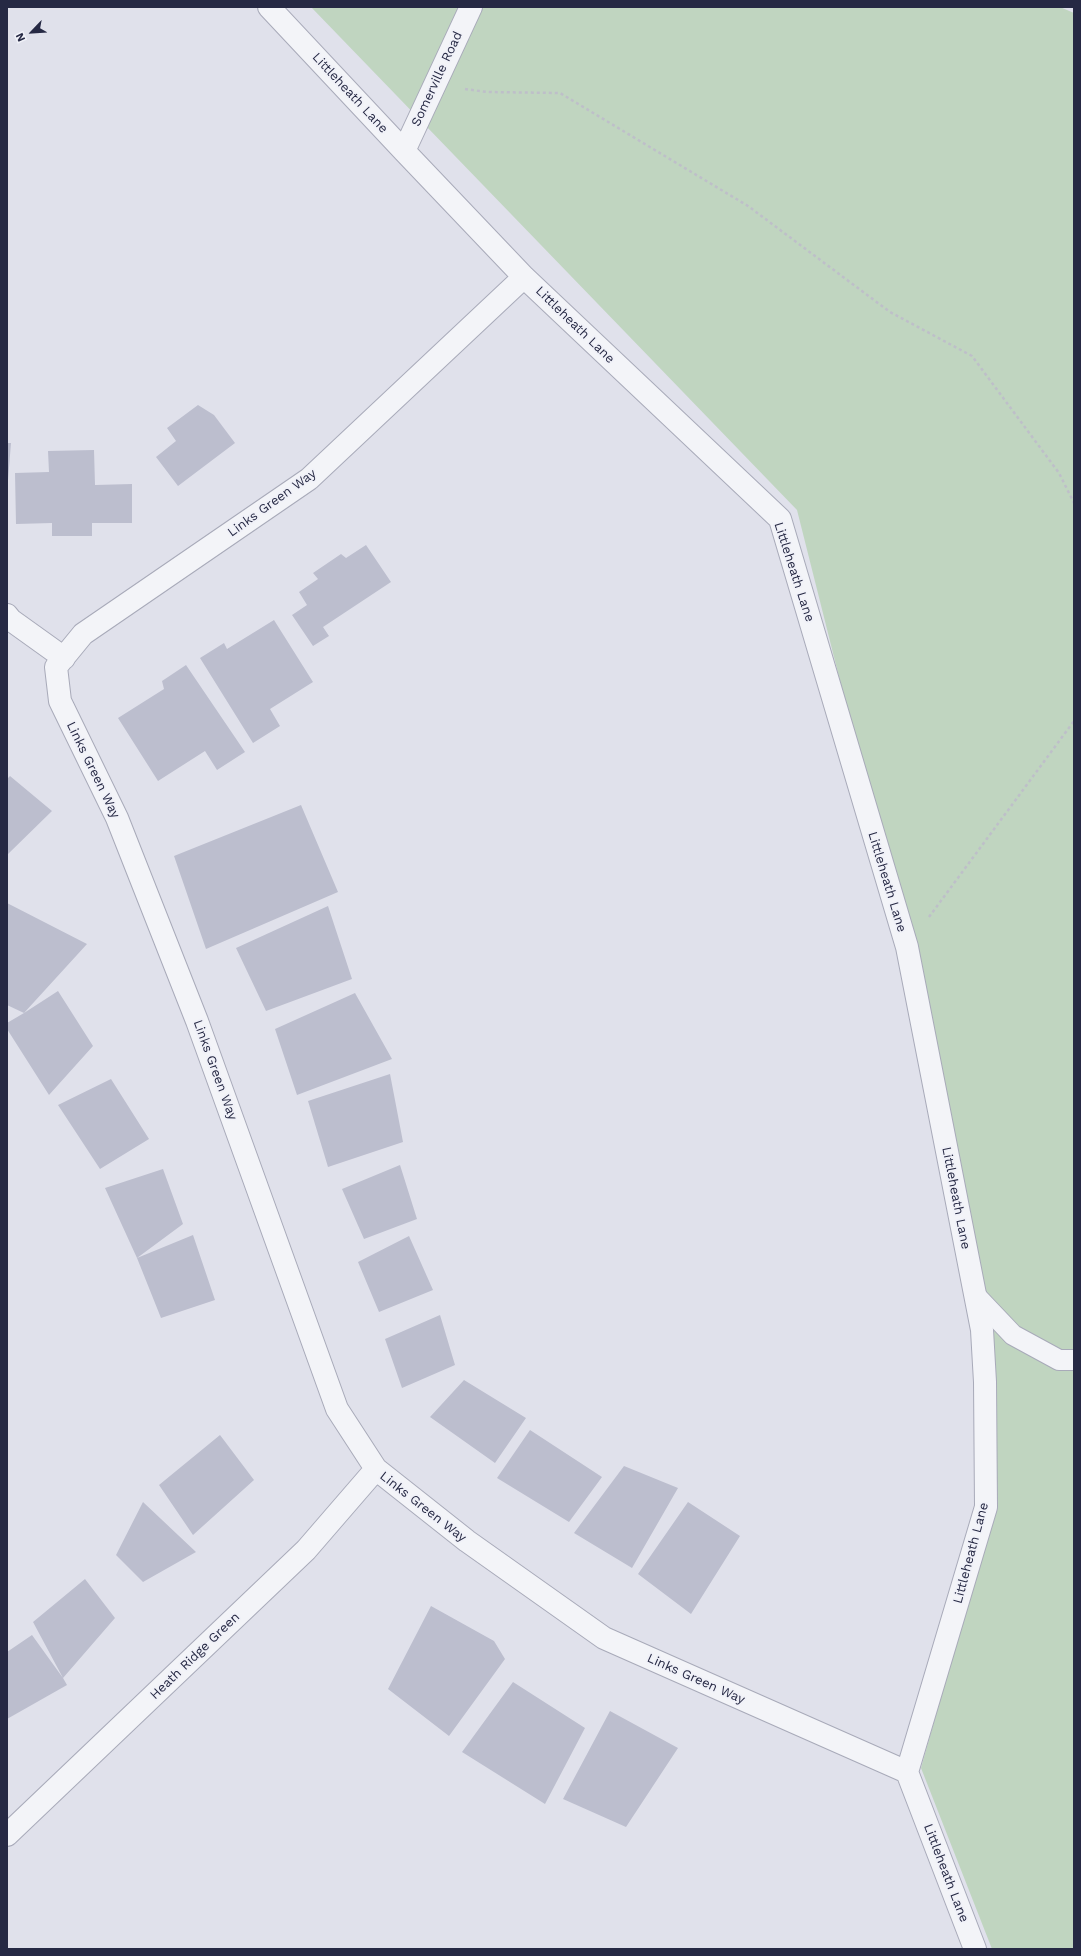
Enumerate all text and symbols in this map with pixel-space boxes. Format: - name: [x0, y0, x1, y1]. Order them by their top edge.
- north arrow: [12, 12, 52, 52]
- street label: Somerville Road: [408, 29, 466, 129]
- text: N: [13, 31, 28, 44]
- street label: Littleheath Lane: [309, 50, 391, 136]
- street label: Littleheath Lane: [532, 283, 618, 367]
- street label: Links Green Way: [225, 466, 319, 540]
- street label: Littleheath Lane: [771, 520, 817, 624]
- street label: Links Green Way: [63, 719, 123, 821]
- street label: Littleheath Lane: [864, 830, 910, 934]
- street label: Links Green Way: [190, 1018, 240, 1122]
- street label: Littleheath Lane: [938, 1145, 974, 1251]
- street label: Links Green Way: [377, 1468, 469, 1546]
- street label: Littleheath Lane: [950, 1501, 992, 1605]
- street label: Heath Ridge Green: [147, 1609, 243, 1703]
- street label: Links Green Way: [645, 1650, 747, 1708]
- street label: Littleheath Lane: [920, 1822, 972, 1924]

